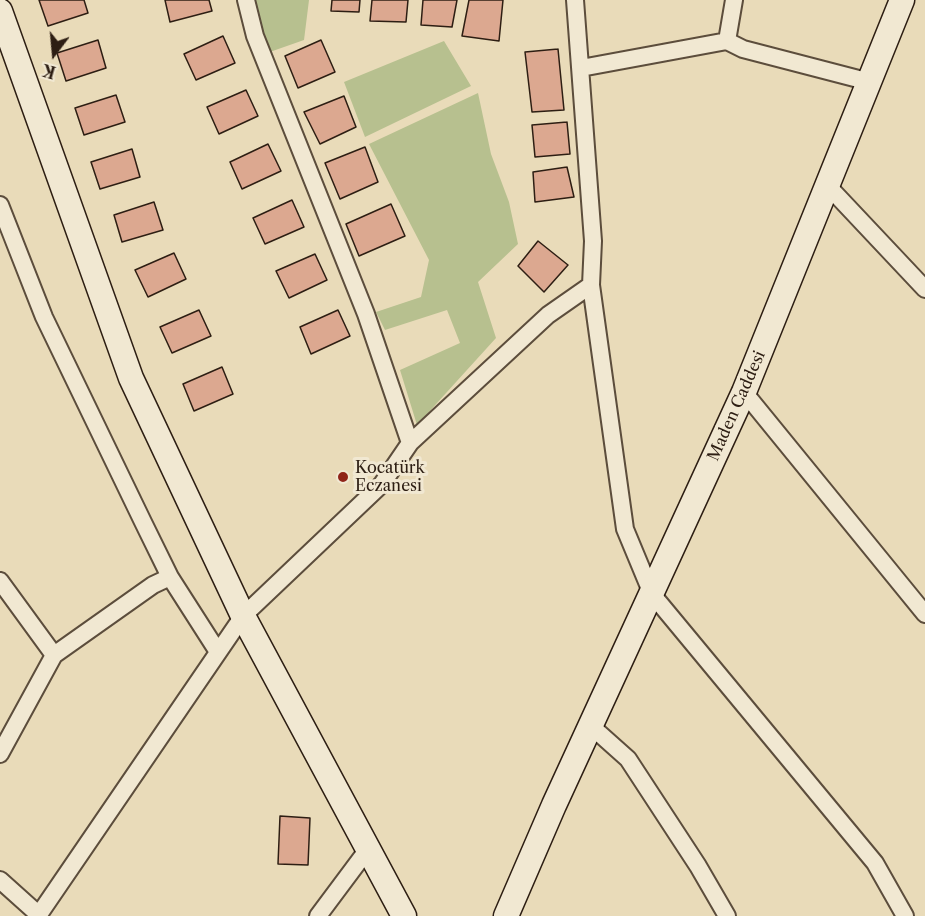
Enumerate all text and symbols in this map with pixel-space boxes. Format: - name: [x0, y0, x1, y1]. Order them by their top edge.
- north arrow: [24, 24, 84, 84]
- text: K: [40, 60, 58, 83]
- street label: Maden Caddesi: [704, 348, 770, 464]
- place label: Kocatürk Eczanesi: [355, 458, 425, 496]
- marker: Kocatürk Eczanesi: [336, 470, 350, 484]

